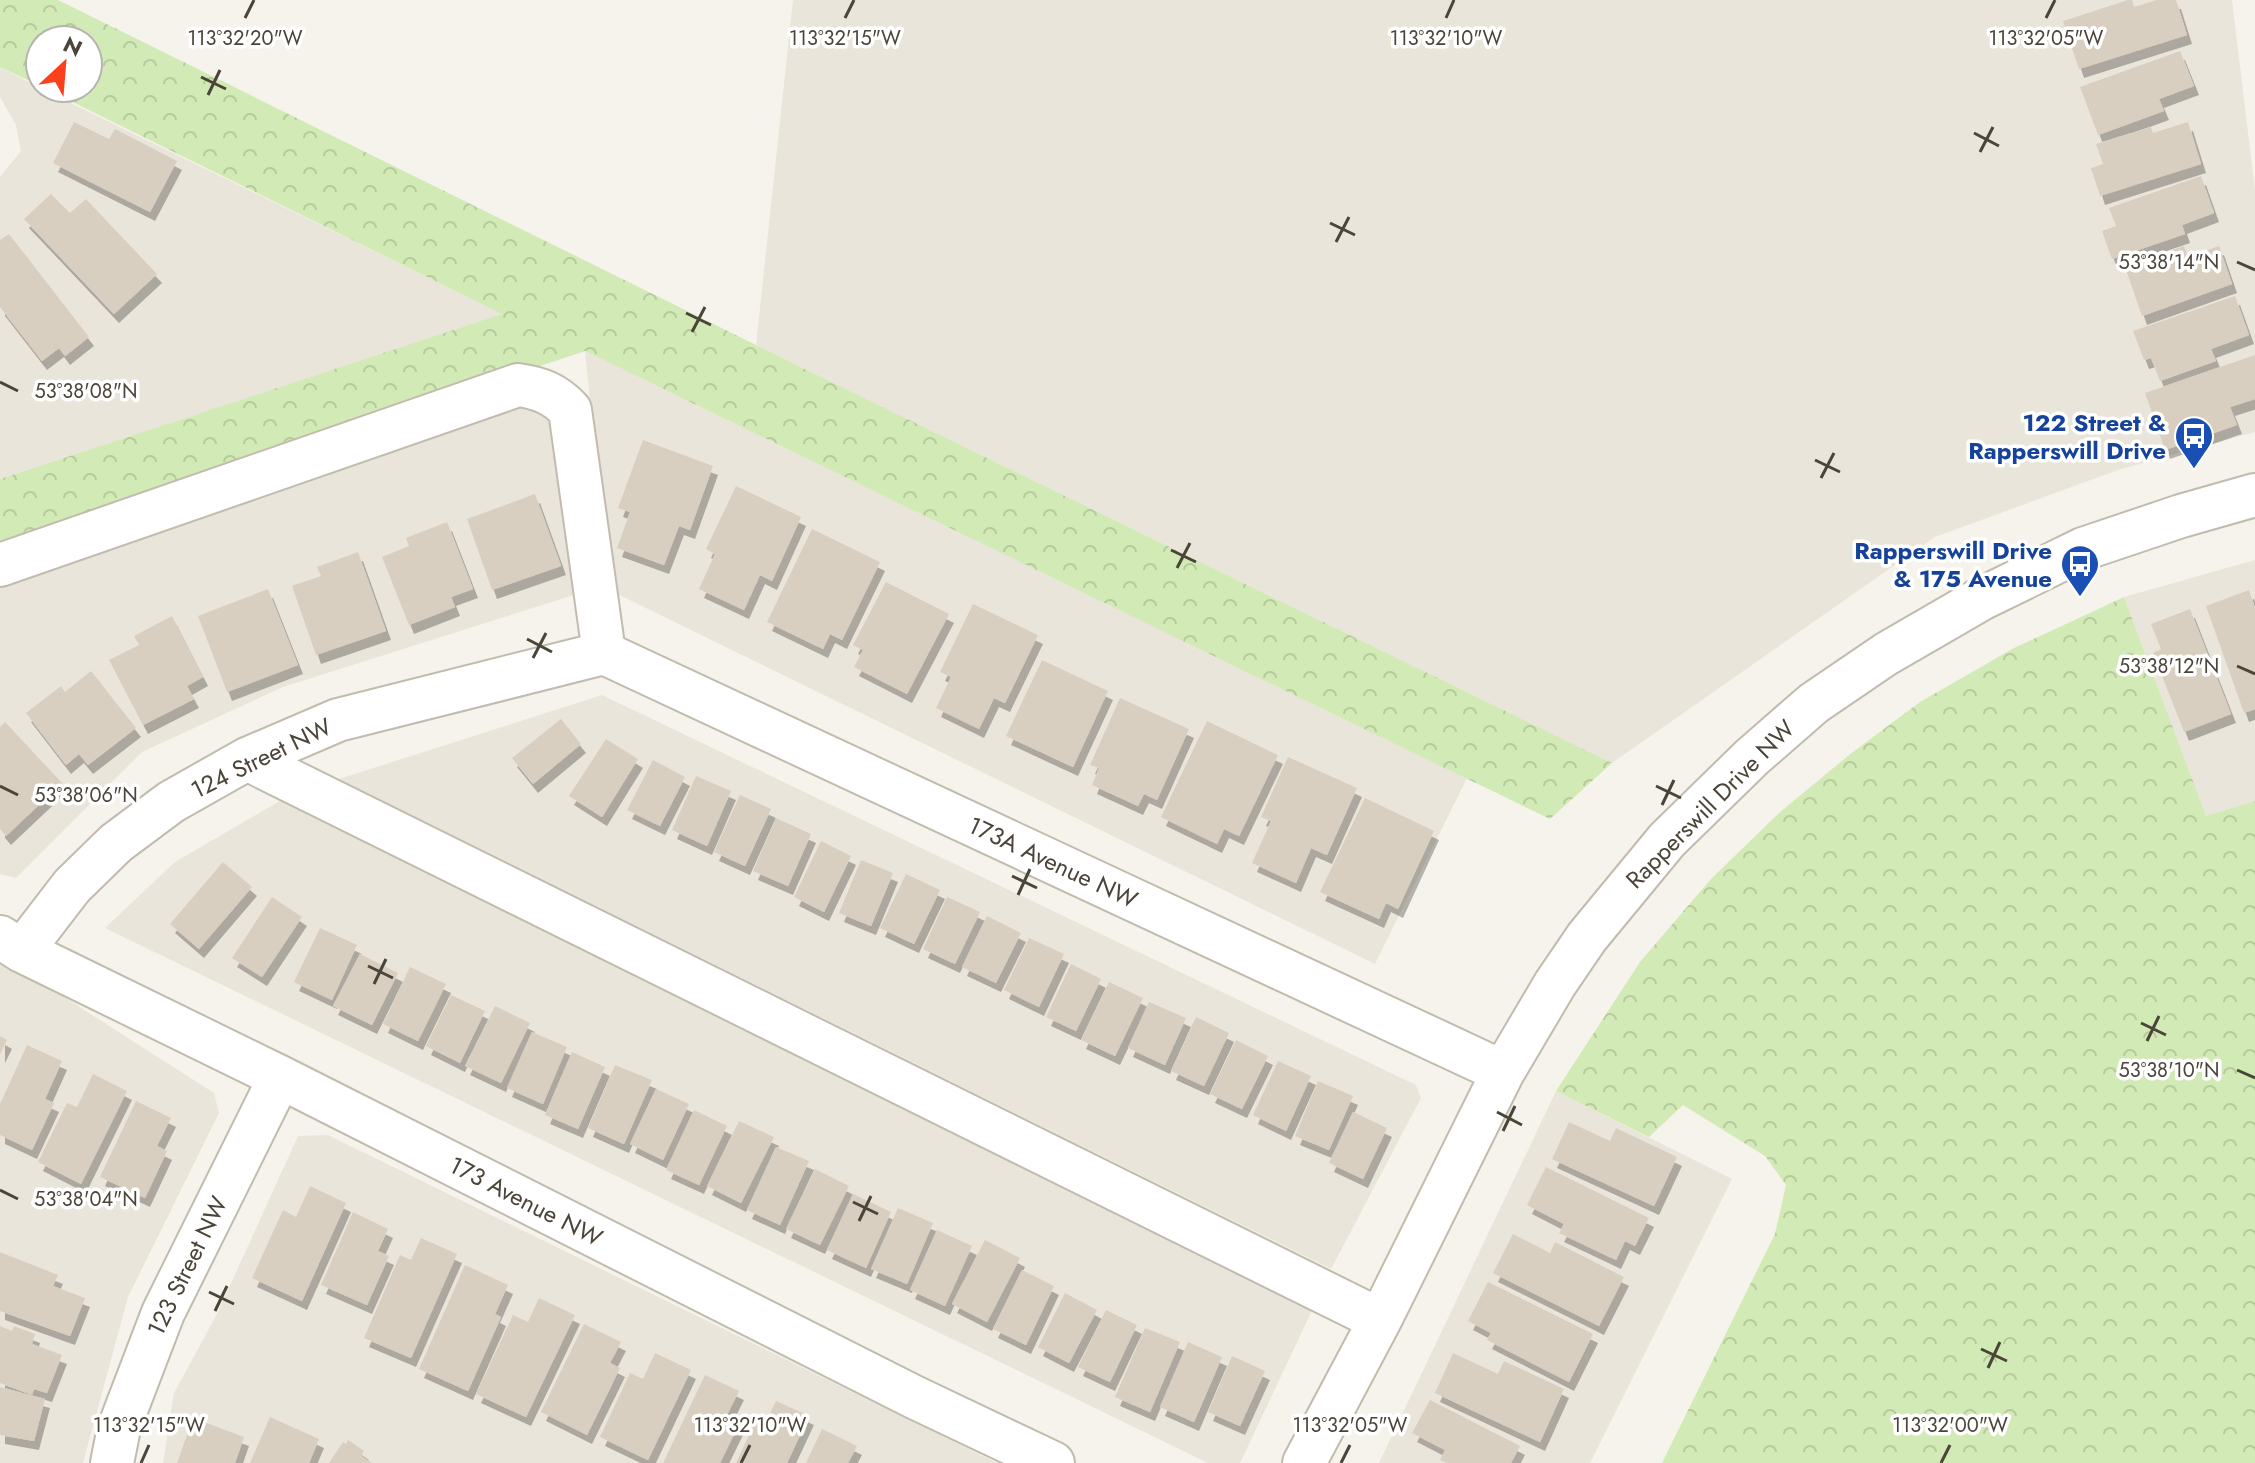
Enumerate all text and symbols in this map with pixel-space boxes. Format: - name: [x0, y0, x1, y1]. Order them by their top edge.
- north arrow: [24, 24, 104, 104]
- text: 113°32'20"W: [188, 24, 303, 53]
- text: 113°32'15"W: [789, 24, 901, 53]
- text: 113°32'10"W: [1390, 24, 1502, 53]
- text: 113°32'05"W: [1989, 24, 2104, 53]
- text: N: [58, 28, 88, 64]
- text: 53°38'14"N: [2119, 248, 2219, 277]
- text: 53°38'08"N: [34, 377, 138, 406]
- place label: 122 Street & Rapperswill Drive: [1968, 405, 2166, 468]
- bus stop icon: 122 Street & Rapperswill Drive: [2173, 415, 2215, 470]
- place label: Rapperswill Drive & 175 Avenue: [1854, 533, 2052, 596]
- bus stop icon: Rapperswill Drive & 175 Avenue: [2059, 543, 2101, 598]
- text: 53°38'12"N: [2119, 652, 2219, 681]
- street label: 124 Street NW: [185, 709, 337, 807]
- street label: Rapperswill Drive NW: [1618, 711, 1803, 896]
- text: 53°38'06"N: [34, 781, 138, 810]
- street label: 173A Avenue NW: [962, 807, 1144, 917]
- text: 53°38'10"N: [2118, 1056, 2220, 1085]
- street label: 173 Avenue NW: [443, 1147, 609, 1255]
- text: 53°38'04"N: [34, 1185, 138, 1214]
- street label: 123 Street NW: [138, 1190, 236, 1342]
- text: 113°32'15"W: [93, 1411, 205, 1440]
- text: 113°32'10"W: [694, 1411, 806, 1440]
- text: 113°32'05"W: [1293, 1411, 1408, 1440]
- text: 113°32'00"W: [1892, 1411, 2008, 1440]

